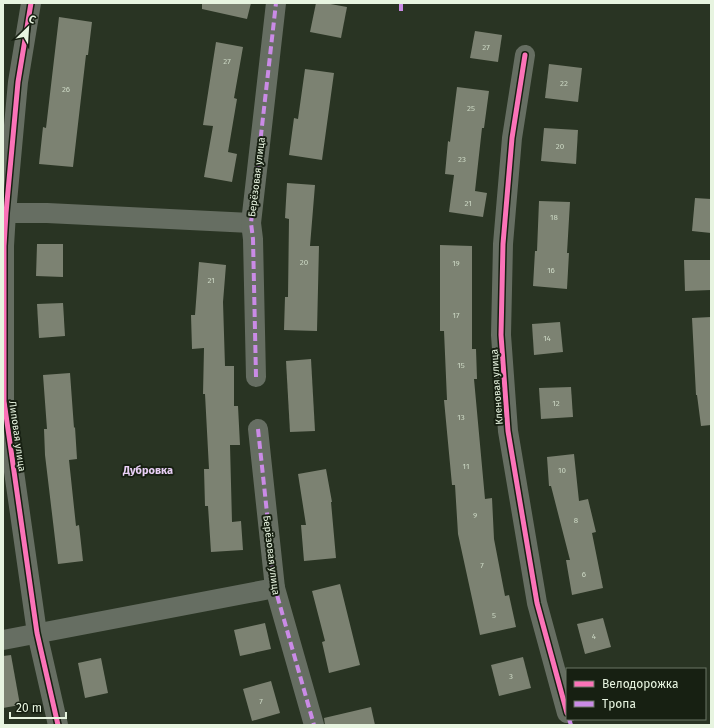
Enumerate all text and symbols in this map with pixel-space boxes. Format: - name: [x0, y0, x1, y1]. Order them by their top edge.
- north arrow: [8, 8, 48, 48]
- text: С: [26, 12, 38, 27]
- house number: 27: [482, 43, 490, 52]
- house number: 27: [223, 57, 231, 66]
- house number: 22: [560, 79, 568, 88]
- house number: 26: [62, 85, 70, 94]
- house number: 25: [467, 104, 475, 113]
- street label: Берёзовая улица: [245, 136, 268, 218]
- house number: 20: [556, 142, 565, 151]
- house number: 23: [458, 155, 466, 164]
- house number: 21: [464, 199, 472, 208]
- house number: 18: [550, 213, 559, 222]
- house number: 20: [300, 258, 309, 267]
- house number: 19: [452, 259, 460, 268]
- house number: 16: [547, 266, 555, 275]
- house number: 21: [207, 276, 215, 285]
- house number: 17: [452, 311, 460, 320]
- house number: 14: [543, 334, 552, 343]
- street label: Кленовая улица: [488, 349, 506, 425]
- house number: 15: [457, 361, 465, 370]
- house number: 12: [552, 399, 560, 408]
- street label: Липовая улица: [6, 400, 28, 472]
- house number: 13: [457, 413, 465, 422]
- house number: 11: [463, 462, 469, 471]
- district label: Дубровка: [122, 464, 173, 477]
- house number: 10: [558, 466, 566, 475]
- house number: 9: [473, 511, 477, 520]
- street label: Берёзовая улица: [260, 514, 283, 596]
- house number: 8: [574, 516, 579, 525]
- house number: 7: [480, 561, 484, 570]
- house number: 6: [582, 570, 586, 579]
- house number: 5: [492, 611, 496, 620]
- house number: 4: [592, 632, 597, 641]
- legend: [566, 668, 706, 720]
- house number: 3: [509, 672, 513, 681]
- text: Велодорожка: [602, 677, 678, 691]
- scale bar: [10, 694, 66, 720]
- house number: 7: [259, 697, 263, 706]
- text: Тропа: [602, 697, 636, 711]
- text: 20 m: [16, 701, 42, 715]

